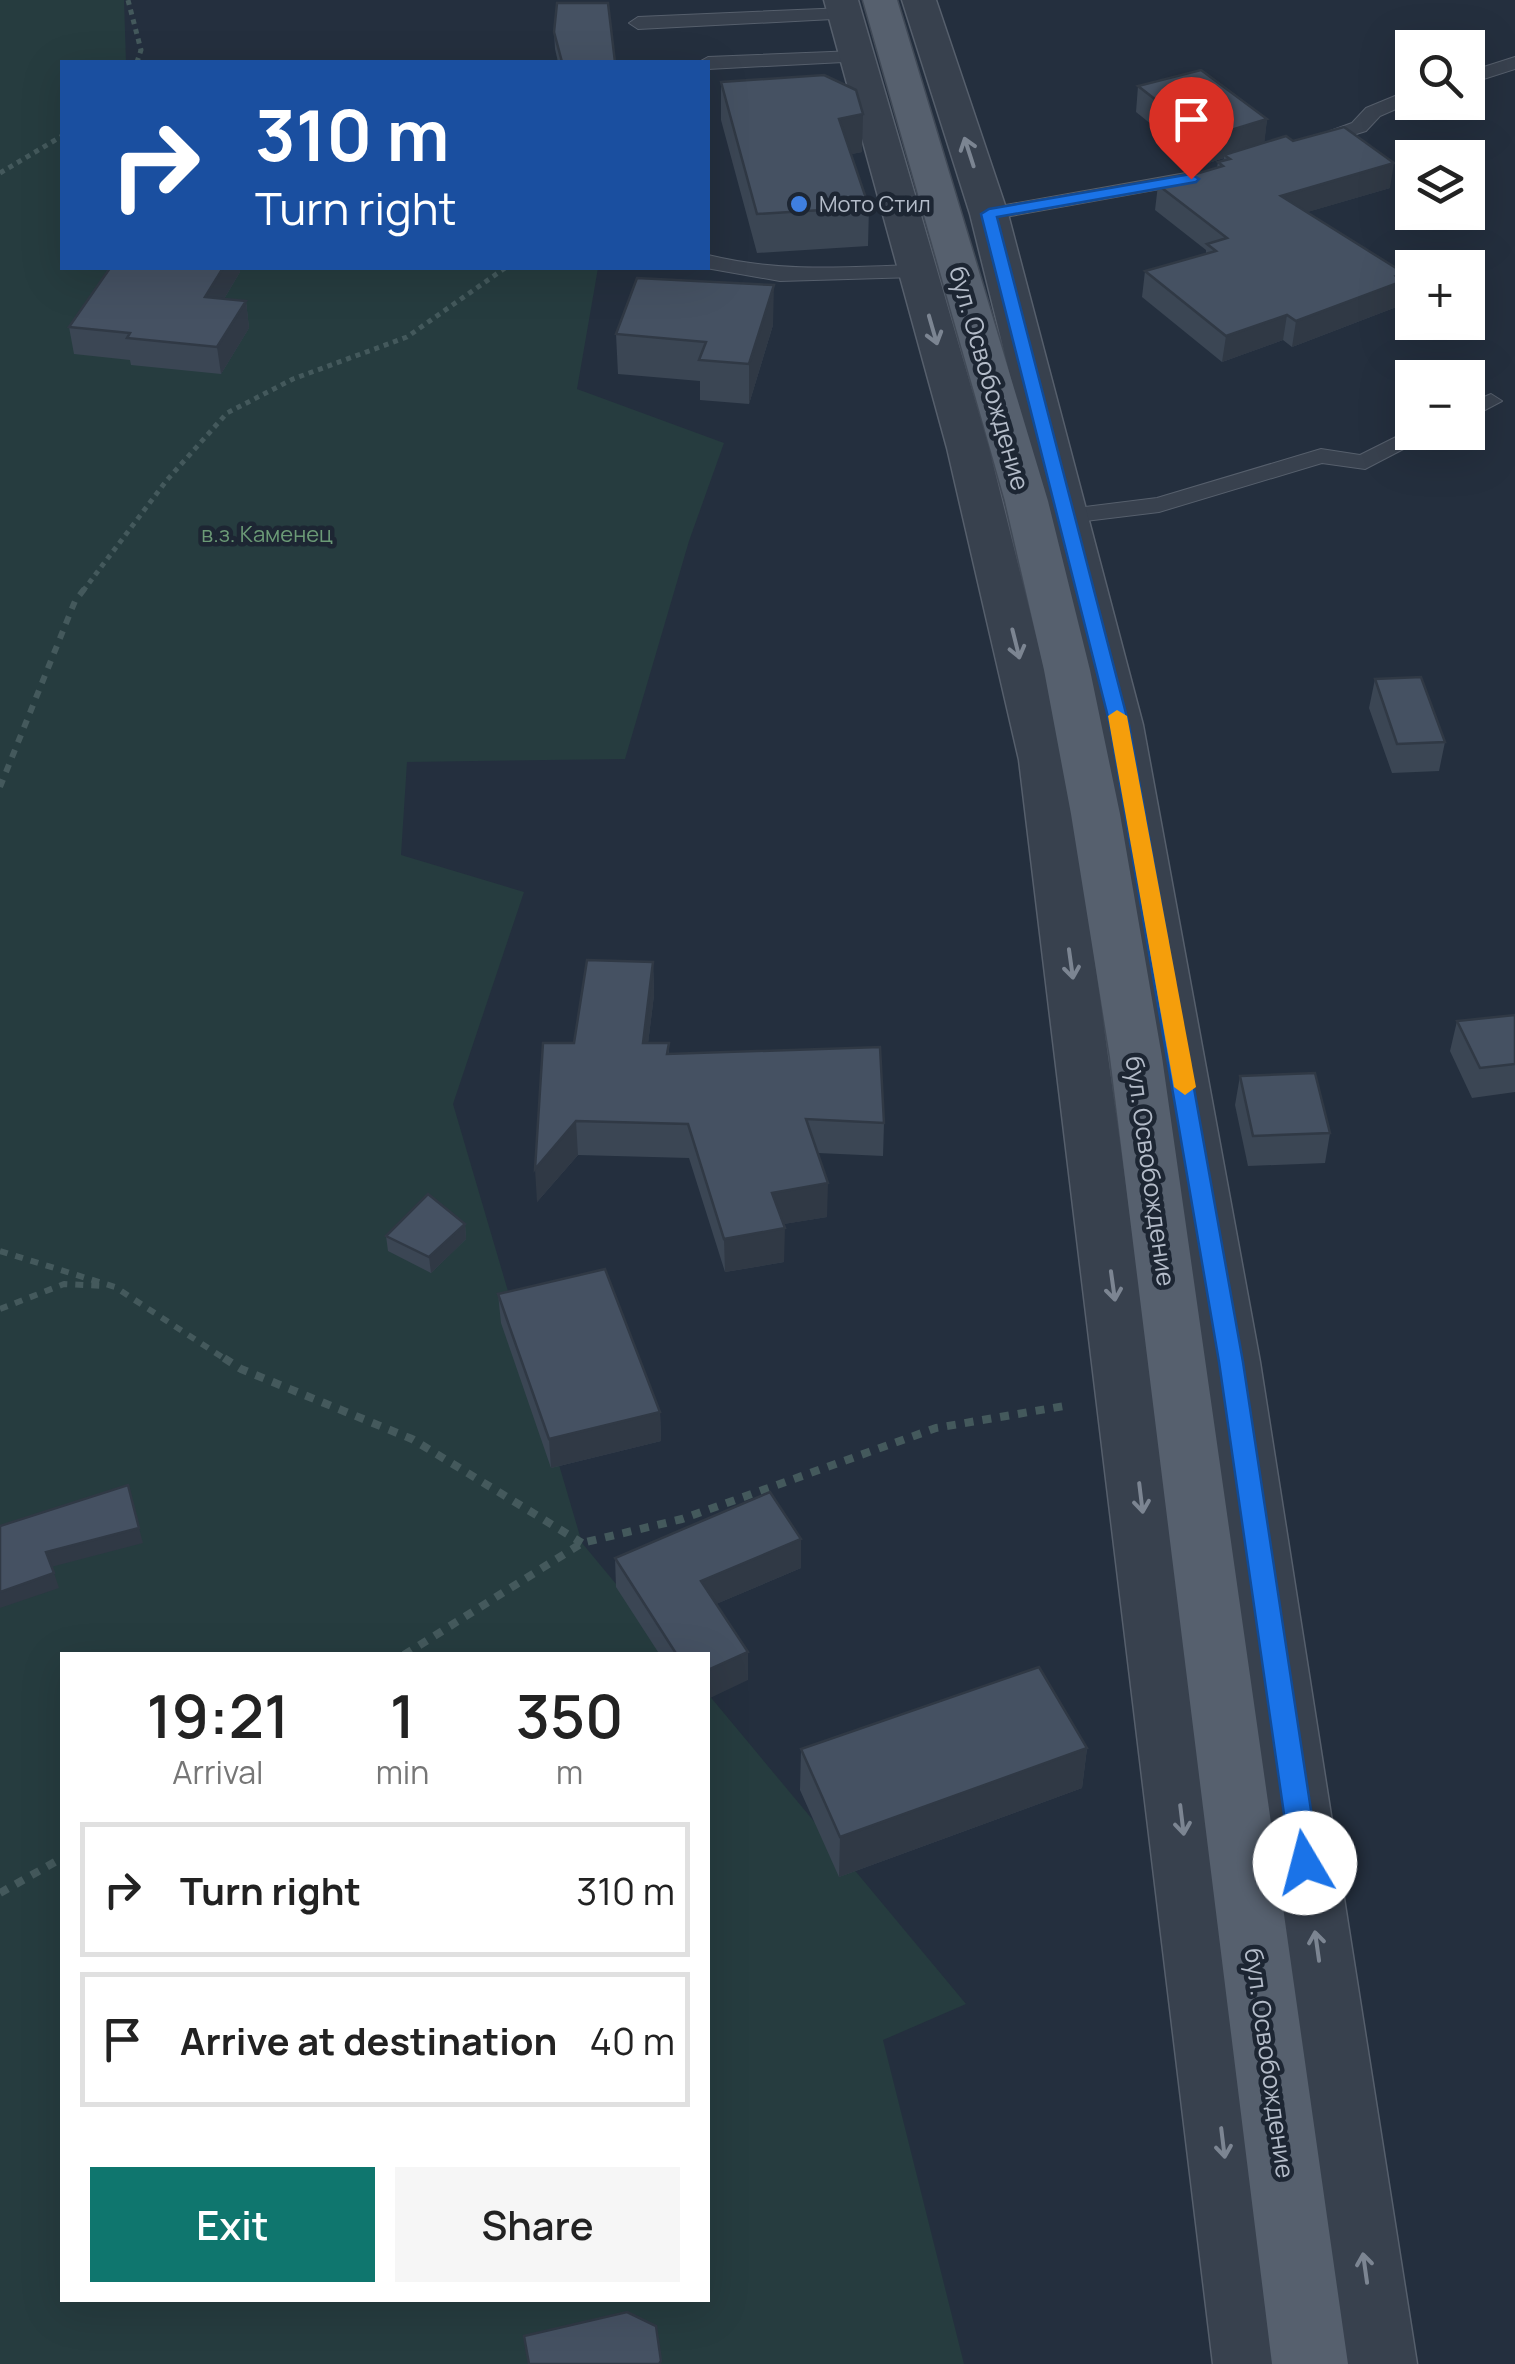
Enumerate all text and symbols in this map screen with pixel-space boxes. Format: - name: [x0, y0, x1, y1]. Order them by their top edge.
- map controls: [1395, 30, 1485, 450]
- button: search: [1395, 30, 1485, 120]
- pin: [1149, 77, 1234, 180]
- text: 310 m: [255, 86, 449, 182]
- icon: arrive: [1164, 92, 1219, 147]
- icon: right: [90, 100, 220, 230]
- one-way arrow: [958, 137, 976, 168]
- button: layers: [1395, 140, 1485, 230]
- text: Turn right: [255, 177, 456, 239]
- place label: Мото Стил: [819, 189, 931, 219]
- marker: Мото Стил: [788, 193, 810, 215]
- button: +: [1395, 250, 1485, 340]
- street label: бул. Освобождение: [941, 262, 1039, 494]
- one-way arrow: [925, 314, 944, 345]
- button: −: [1395, 360, 1485, 450]
- park label: в.з. Каменец: [201, 519, 333, 549]
- one-way arrow: [1008, 627, 1026, 659]
- one-way arrow: [1062, 947, 1080, 980]
- street label: бул. Освобождение: [1118, 1054, 1184, 1288]
- one-way arrow: [1105, 1270, 1123, 1302]
- one-way arrow: [1132, 1481, 1151, 1513]
- text: 19:21: [146, 1674, 289, 1756]
- text: 1: [390, 1674, 415, 1756]
- text: 350: [516, 1674, 624, 1756]
- text: Arrival: [172, 1750, 264, 1794]
- text: min: [376, 1750, 429, 1794]
- text: m: [556, 1750, 583, 1794]
- one-way arrow: [1173, 1804, 1192, 1836]
- position arrow: [1253, 1811, 1357, 1915]
- icon: right: [95, 1862, 150, 1917]
- text: Turn right: [180, 1864, 361, 1916]
- text: 310 m: [576, 1864, 675, 1916]
- one-way arrow: [1308, 1930, 1326, 1963]
- street label: бул. Освобождение: [1237, 1946, 1303, 2180]
- icon: arrive: [95, 2012, 150, 2067]
- text: Arrive at destination: [180, 2014, 557, 2066]
- text: 40 m: [590, 2014, 675, 2066]
- one-way arrow: [1214, 2126, 1233, 2158]
- button: Exit: [90, 2167, 375, 2282]
- button: Share: [395, 2167, 680, 2282]
- one-way arrow: [1355, 2252, 1373, 2284]

